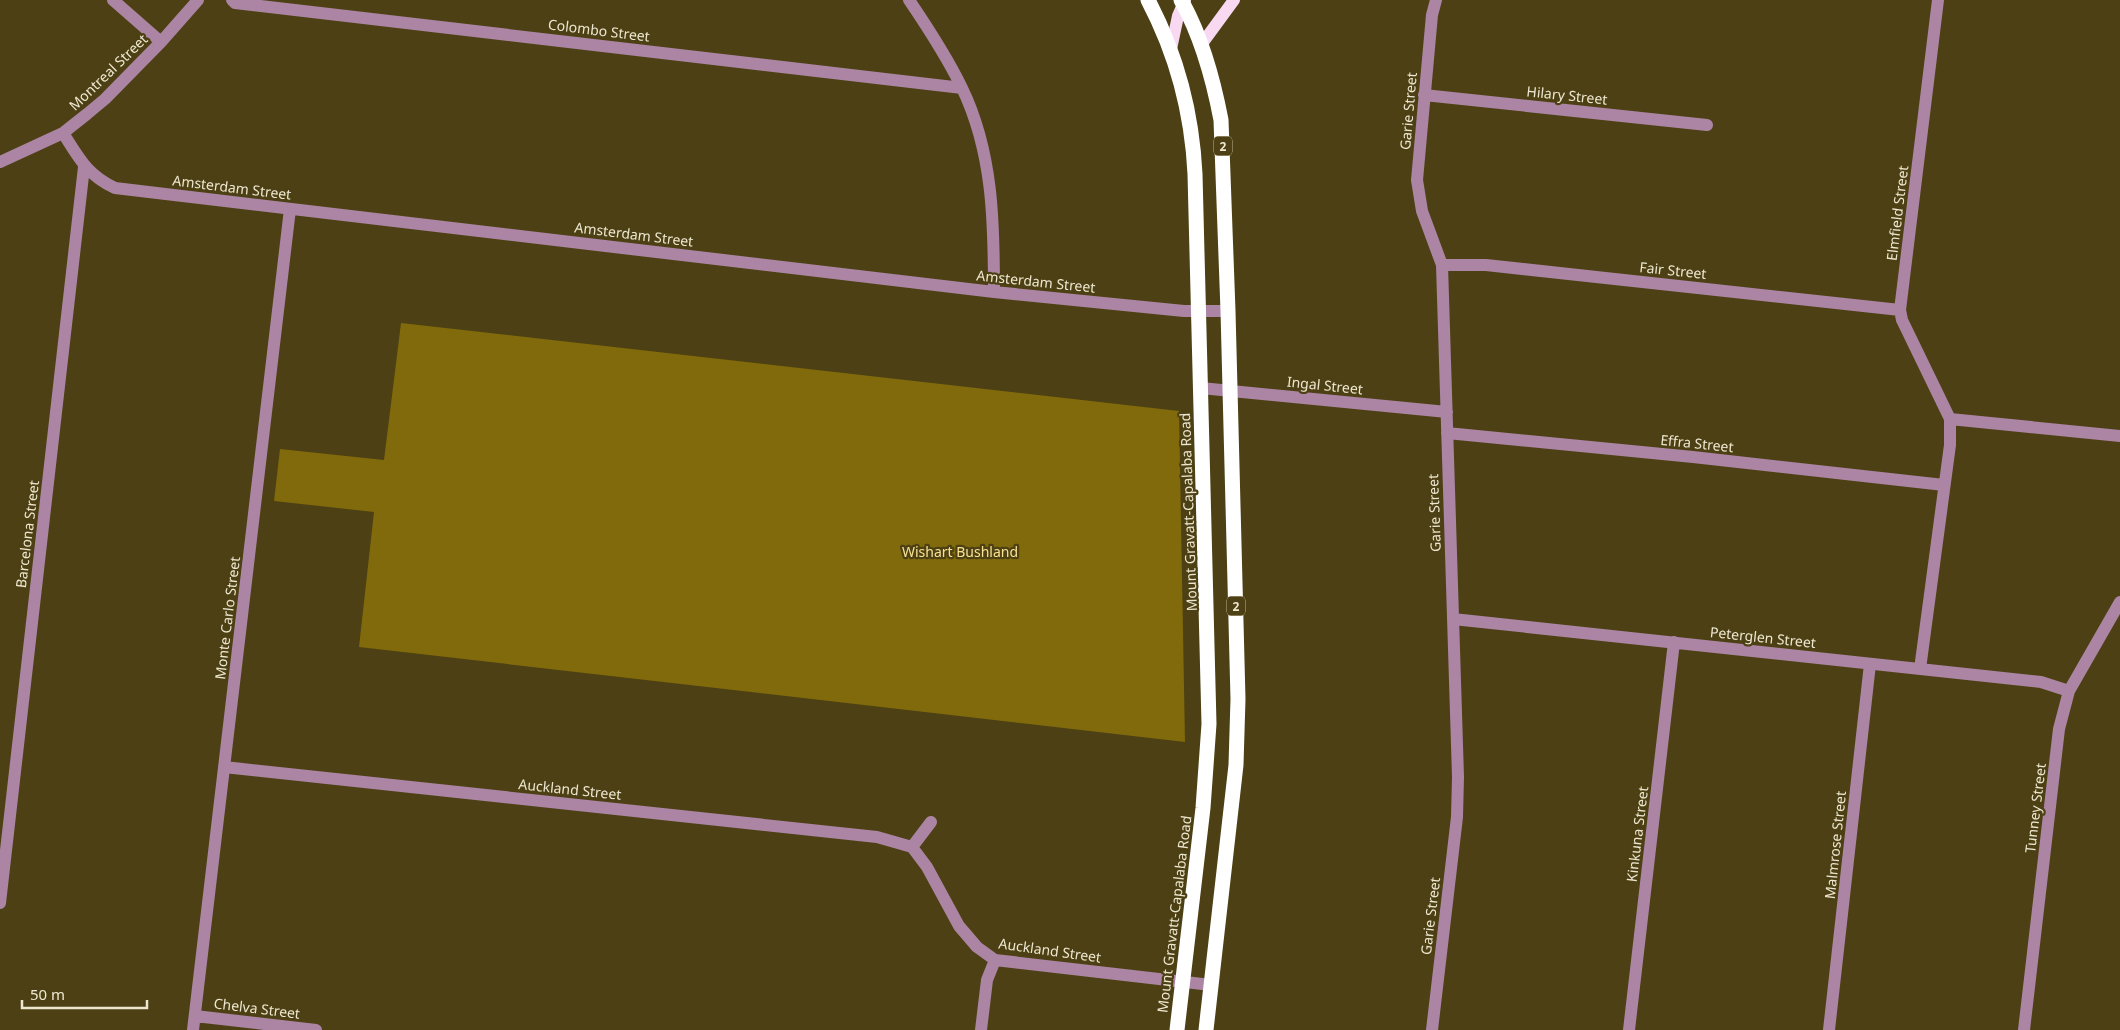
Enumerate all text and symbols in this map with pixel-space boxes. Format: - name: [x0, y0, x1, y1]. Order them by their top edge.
- street label: Colombo Street: [547, 14, 651, 46]
- street label: Montreal Street: [65, 30, 151, 114]
- street label: Garie Street: [1395, 71, 1421, 151]
- street label: Hilary Street: [1526, 81, 1608, 109]
- road number: 2: [1214, 136, 1232, 156]
- street label: Elmfield Street: [1882, 164, 1912, 262]
- street label: Amsterdam Street: [172, 170, 292, 204]
- street label: Amsterdam Street: [574, 217, 694, 251]
- street label: Fair Street: [1639, 257, 1707, 283]
- street label: Amsterdam Street: [976, 265, 1096, 297]
- street label: Ingal Street: [1286, 372, 1364, 398]
- street label: Mount Gravatt-Capalaba Road: [1175, 412, 1201, 612]
- street label: Effra Street: [1659, 430, 1735, 456]
- street label: Garie Street: [1423, 474, 1445, 552]
- street label: Barcelona Street: [11, 479, 43, 589]
- park label: Wishart Bushland: [902, 542, 1018, 561]
- street label: Monte Carlo Street: [210, 555, 244, 681]
- road number: 2: [1227, 596, 1245, 616]
- street label: Peterglen Street: [1709, 622, 1817, 652]
- street label: Tunney Street: [2020, 762, 2050, 854]
- street label: Auckland Street: [518, 774, 622, 804]
- street label: Kinkuna Street: [1622, 785, 1652, 883]
- street label: Malmrose Street: [1820, 790, 1850, 900]
- street label: Mount Gravatt-Capalaba Road: [1152, 814, 1196, 1014]
- street label: Garie Street: [1416, 876, 1444, 956]
- street label: Auckland Street: [998, 933, 1102, 967]
- scale bar: [22, 978, 148, 1010]
- text: 50 m: [30, 984, 65, 1004]
- street label: Chelva Street: [213, 993, 301, 1023]

